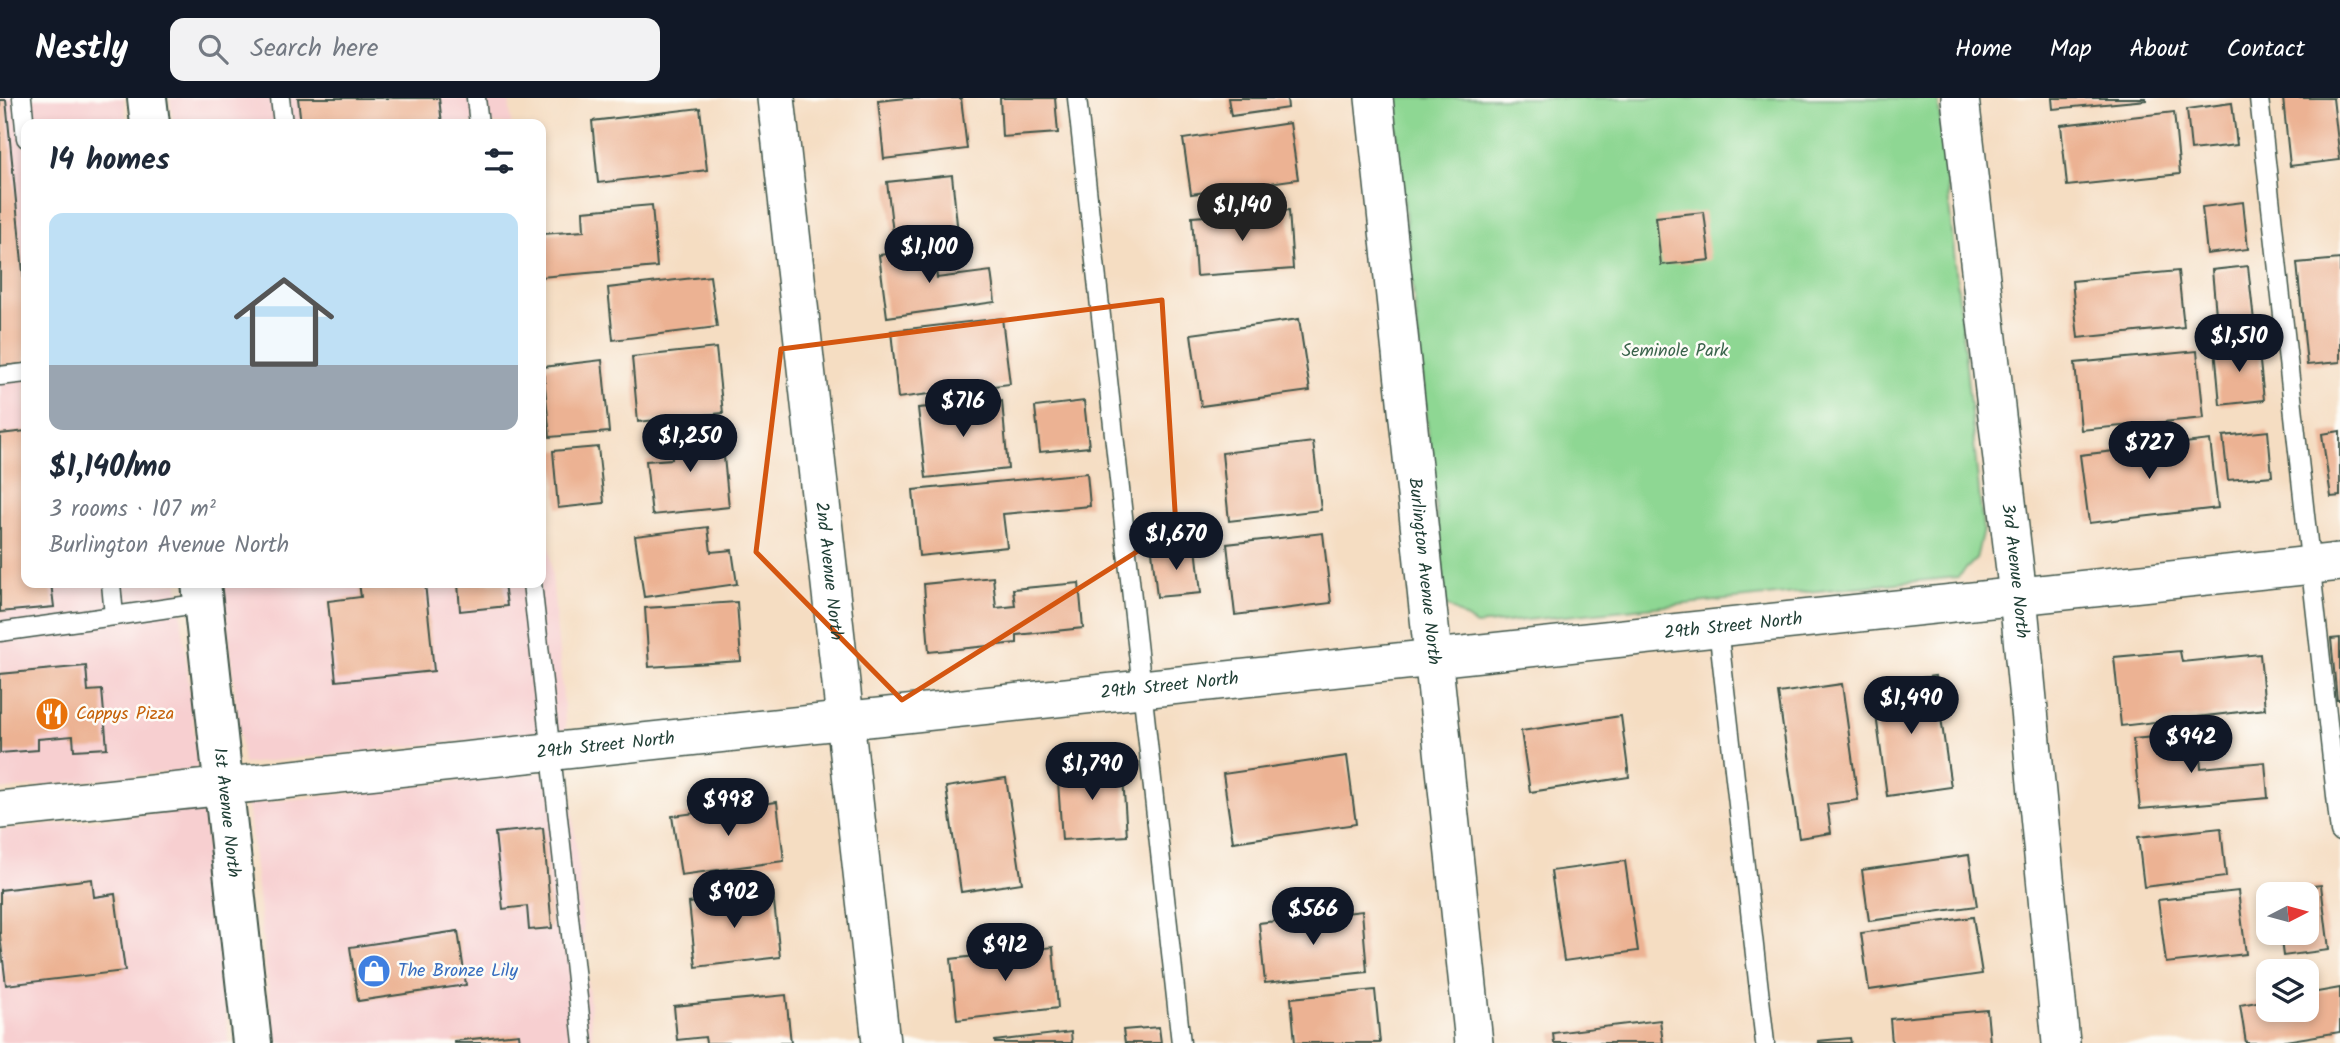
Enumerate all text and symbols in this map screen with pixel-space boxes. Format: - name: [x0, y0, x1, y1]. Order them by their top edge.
- search box: [170, 18, 660, 81]
- text: Nestly: [35, 23, 128, 76]
- text: Search here: [250, 28, 378, 70]
- icon: search: [194, 30, 232, 68]
- text: Home: [1955, 30, 2012, 69]
- text: Map: [2050, 30, 2092, 69]
- text: About: [2130, 30, 2188, 69]
- text: Contact: [2226, 30, 2305, 69]
- text: 14 homes: [49, 137, 170, 185]
- icon: filters: [480, 142, 518, 180]
- pin: $1,140: [1185, 184, 1299, 243]
- text: $1,140: [1213, 188, 1271, 224]
- pin: $1,100: [872, 226, 986, 285]
- text: $1,100: [900, 230, 958, 266]
- icon: home: [221, 259, 347, 385]
- pin: $1,510: [2182, 314, 2296, 374]
- text: $1,510: [2211, 319, 2267, 355]
- park label: Seminole Park: [1622, 337, 1729, 366]
- pin: $716: [922, 380, 1004, 439]
- text: $716: [941, 384, 985, 420]
- pin: $1,250: [633, 414, 747, 474]
- text: $1,250: [658, 419, 722, 455]
- pin: $727: [2108, 422, 2190, 481]
- text: $727: [2125, 426, 2173, 462]
- text: $1,140/mo: [49, 444, 171, 492]
- street label: Burlington Avenue North: [1400, 476, 1448, 666]
- text: 3 rooms · 107 m²: [49, 492, 216, 528]
- street label: 2nd Avenue North: [806, 500, 851, 642]
- street label: 3rd Avenue North: [1993, 502, 2037, 640]
- pin: $1,670: [1119, 512, 1233, 572]
- text: $1,670: [1145, 517, 1207, 553]
- text: Burlington Avenue North: [49, 528, 289, 564]
- street label: 29th Street North: [1663, 605, 1804, 648]
- street label: 29th Street North: [1099, 664, 1240, 708]
- pin: $1,490: [1854, 676, 1968, 736]
- text: $1,490: [1880, 681, 1942, 717]
- restaurant icon: Cappys Pizza: [33, 695, 71, 733]
- place label: Cappys Pizza: [76, 700, 174, 729]
- pin: $942: [2150, 716, 2232, 775]
- text: $942: [2165, 720, 2217, 756]
- street label: 29th Street North: [535, 724, 676, 768]
- pin: $1,790: [1035, 742, 1149, 802]
- street label: 1st Avenue North: [205, 746, 248, 879]
- text: $1,790: [1062, 747, 1122, 783]
- pin: $998: [687, 778, 769, 838]
- text: $998: [703, 783, 753, 819]
- pin: $902: [693, 870, 775, 930]
- text: $902: [709, 875, 759, 911]
- north arrow: [2256, 882, 2319, 945]
- map controls: [2256, 882, 2319, 1022]
- pin: $566: [1272, 888, 1354, 947]
- text: $566: [1288, 892, 1338, 928]
- pin: $912: [964, 924, 1046, 983]
- text: $912: [982, 928, 1028, 964]
- shop icon: The Bronze Lily: [355, 952, 393, 990]
- place label: The Bronze Lily: [398, 957, 519, 986]
- button: layers: [2256, 959, 2319, 1022]

